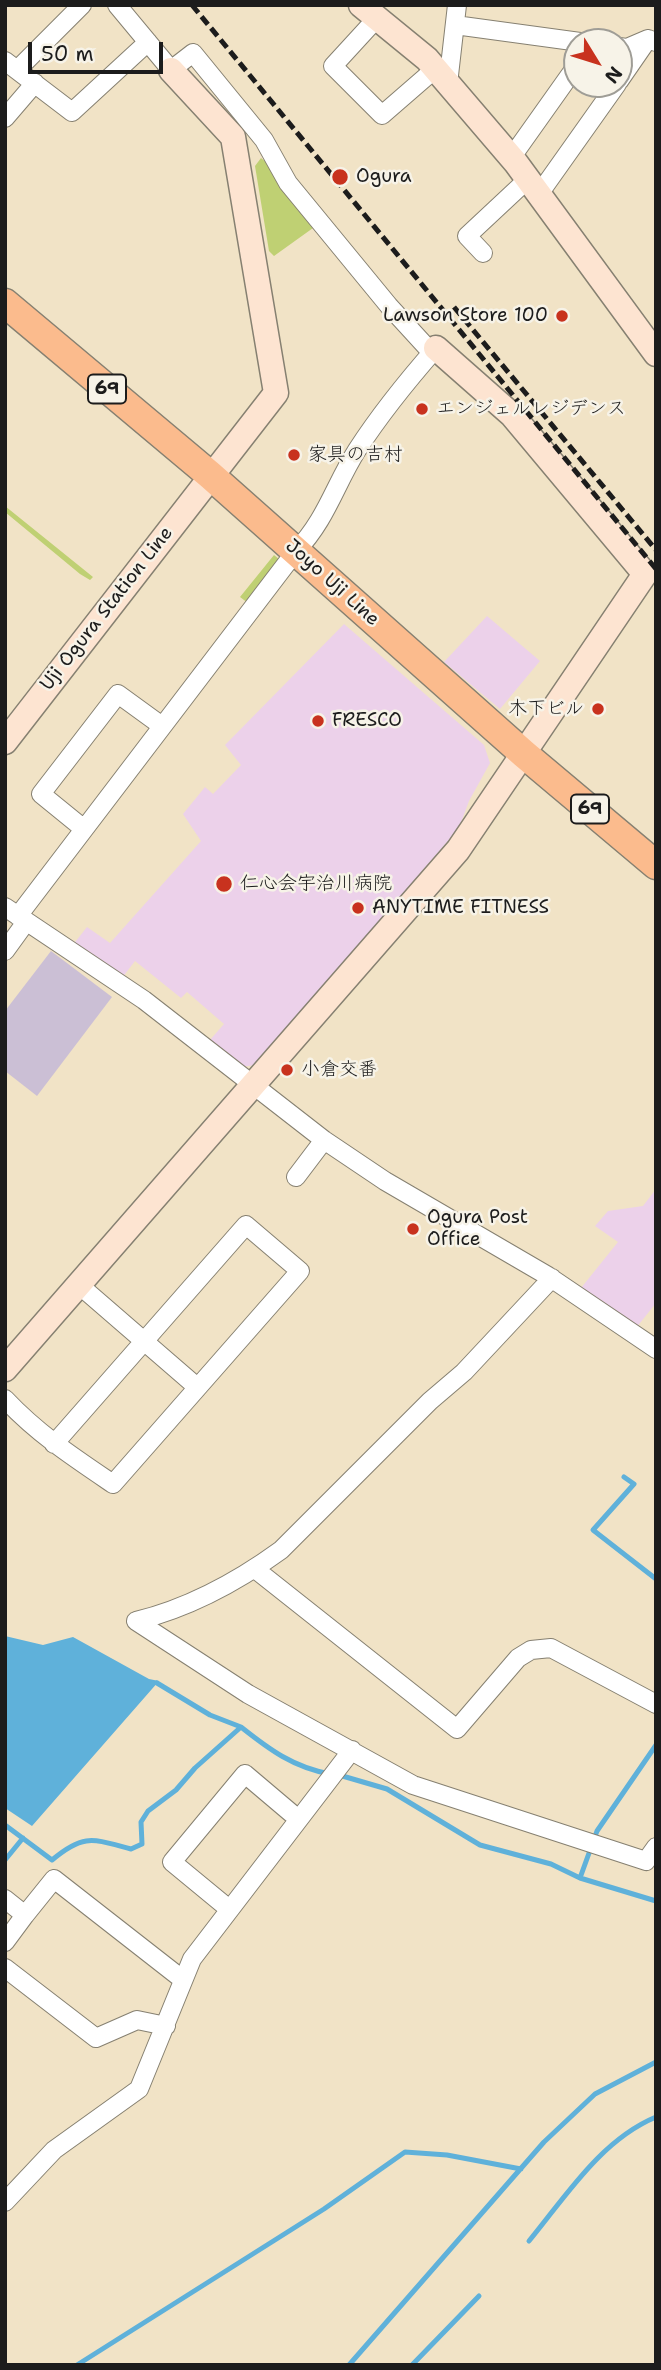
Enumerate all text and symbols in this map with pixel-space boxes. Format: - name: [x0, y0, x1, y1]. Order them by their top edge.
- scale bar: [32, 28, 166, 72]
- north arrow: [563, 28, 633, 98]
- text: 50 m: [41, 40, 94, 68]
- text: N: [599, 61, 628, 89]
- place label: Ogura: [356, 166, 412, 188]
- marker: Ogura: [330, 167, 350, 187]
- place label: Lawson Store 100: [383, 305, 548, 327]
- marker: Lawson Store 100: [554, 308, 570, 324]
- road number: 69: [88, 374, 126, 404]
- place label: エンジェルレジデンス: [436, 398, 626, 420]
- marker: エンジェルレジデンス: [414, 401, 430, 417]
- place label: 家具の吉村: [308, 444, 403, 466]
- marker: 家具の吉村: [286, 447, 302, 463]
- street label: Uji Ogura Station Line: [36, 522, 178, 696]
- street label: Joyo Uji Line: [280, 535, 384, 631]
- place label: 木下ビル: [508, 698, 584, 720]
- marker: 木下ビル: [590, 701, 606, 717]
- place label: FRESCO: [332, 710, 402, 732]
- marker: FRESCO: [310, 713, 326, 729]
- road number: 69: [571, 794, 609, 824]
- place label: 仁心会宇治川病院: [240, 873, 392, 895]
- marker: 仁心会宇治川病院: [214, 874, 234, 894]
- place label: ANYTIME FITNESS: [372, 897, 549, 919]
- marker: ANYTIME FITNESS: [350, 900, 366, 916]
- place label: 小倉交番: [301, 1059, 377, 1081]
- marker: 小倉交番: [279, 1062, 295, 1078]
- place label: Ogura Post Office: [427, 1207, 528, 1251]
- marker: Ogura Post Office: [405, 1221, 421, 1237]

